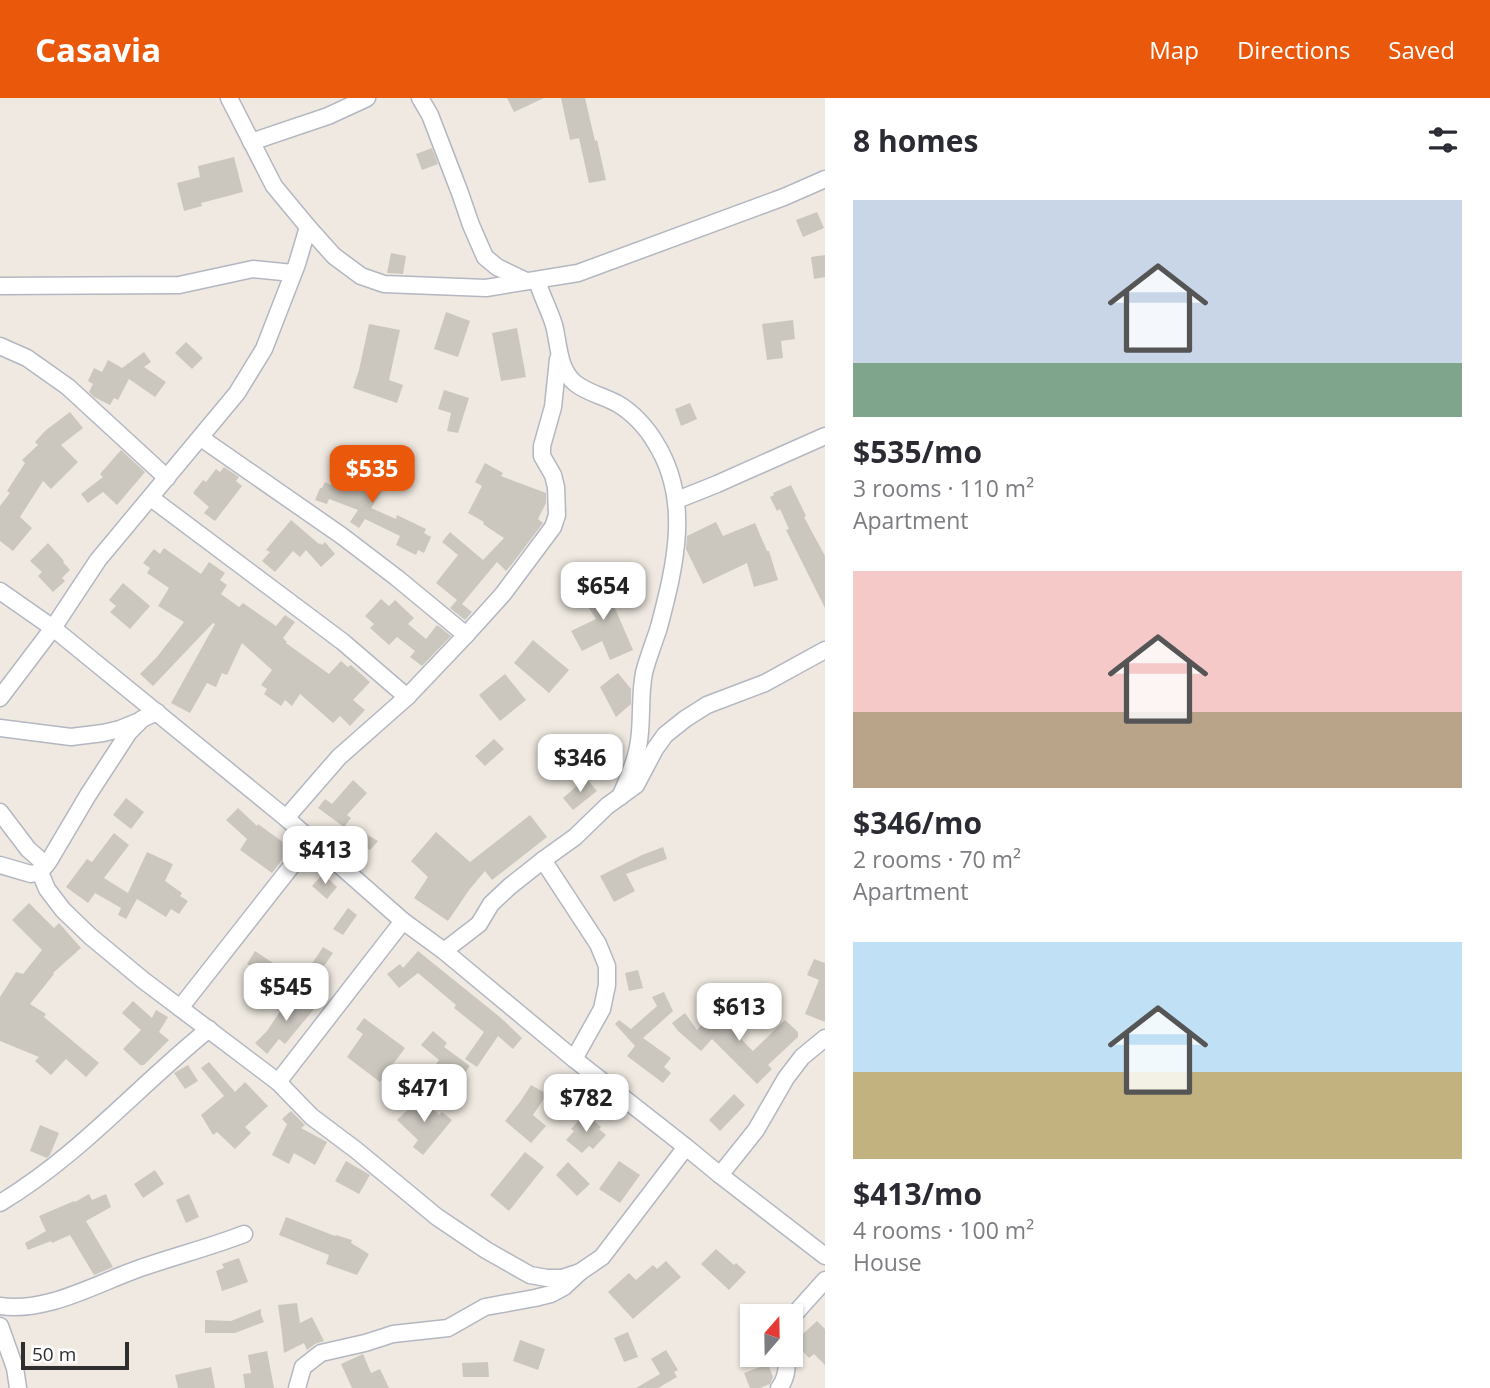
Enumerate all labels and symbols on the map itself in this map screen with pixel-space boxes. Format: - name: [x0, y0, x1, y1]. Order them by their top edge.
- pin: $535: [331, 446, 413, 505]
- pin: $654: [562, 562, 644, 622]
- pin: $346: [539, 734, 621, 794]
- pin: $413: [284, 826, 366, 886]
- pin: $545: [245, 964, 327, 1023]
- pin: $613: [698, 984, 780, 1043]
- pin: $471: [383, 1065, 465, 1124]
- pin: $782: [545, 1074, 627, 1134]
- north arrow: [740, 1304, 803, 1367]
- scale bar: [21, 1339, 130, 1371]

